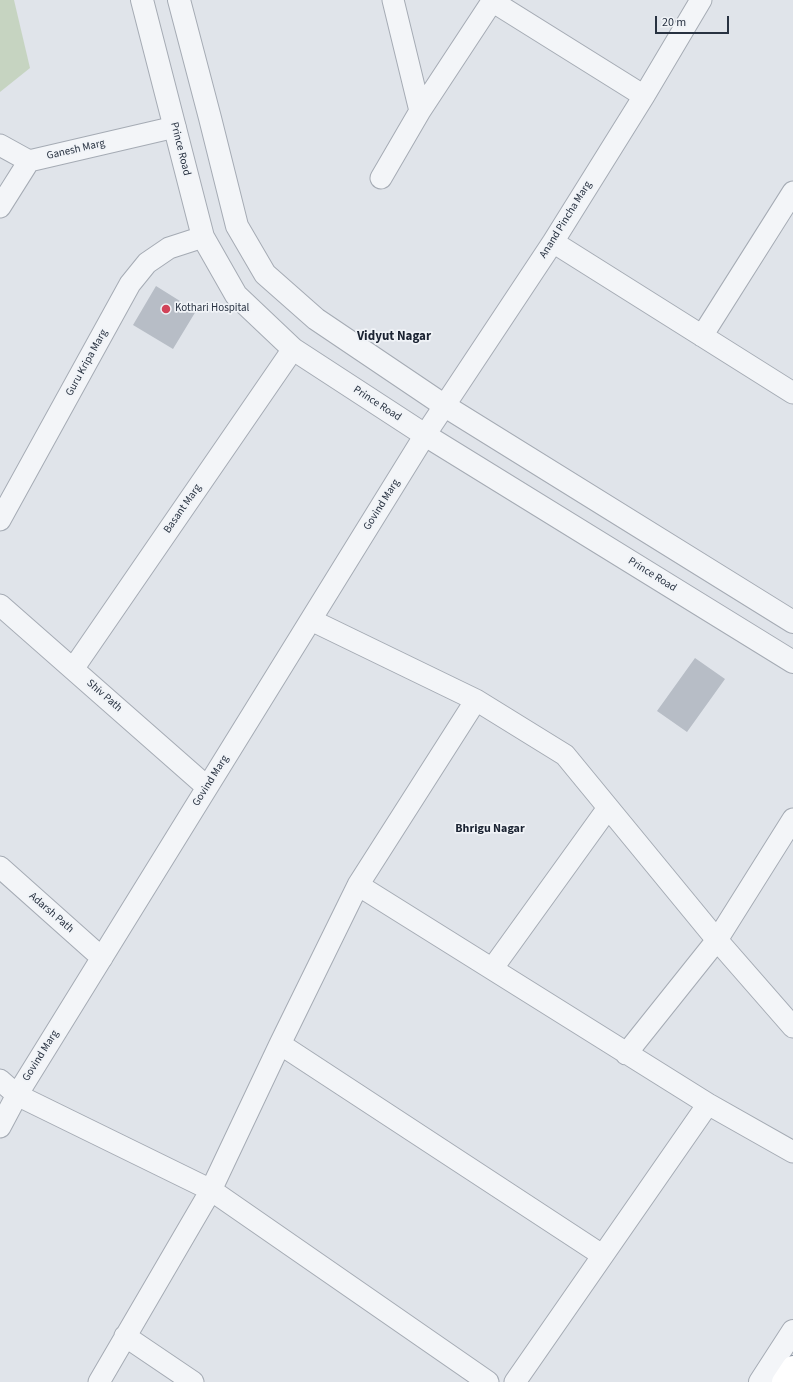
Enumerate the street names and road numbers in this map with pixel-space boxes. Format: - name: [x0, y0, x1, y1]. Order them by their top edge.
- street label: Prince Road: [167, 121, 193, 177]
- street label: Ganesh Marg: [46, 137, 106, 163]
- street label: Anand Pincha Marg: [537, 179, 595, 261]
- street label: Guru Kripa Marg: [63, 327, 111, 399]
- street label: Prince Road: [350, 384, 404, 424]
- street label: Govind Marg: [361, 477, 403, 533]
- street label: Basant Marg: [161, 482, 205, 536]
- street label: Prince Road: [625, 555, 679, 595]
- street label: Shiv Path: [84, 677, 124, 715]
- street label: Govind Marg: [190, 753, 232, 809]
- street label: Adarsh Path: [26, 890, 76, 936]
- street label: Govind Marg: [20, 1028, 62, 1084]

